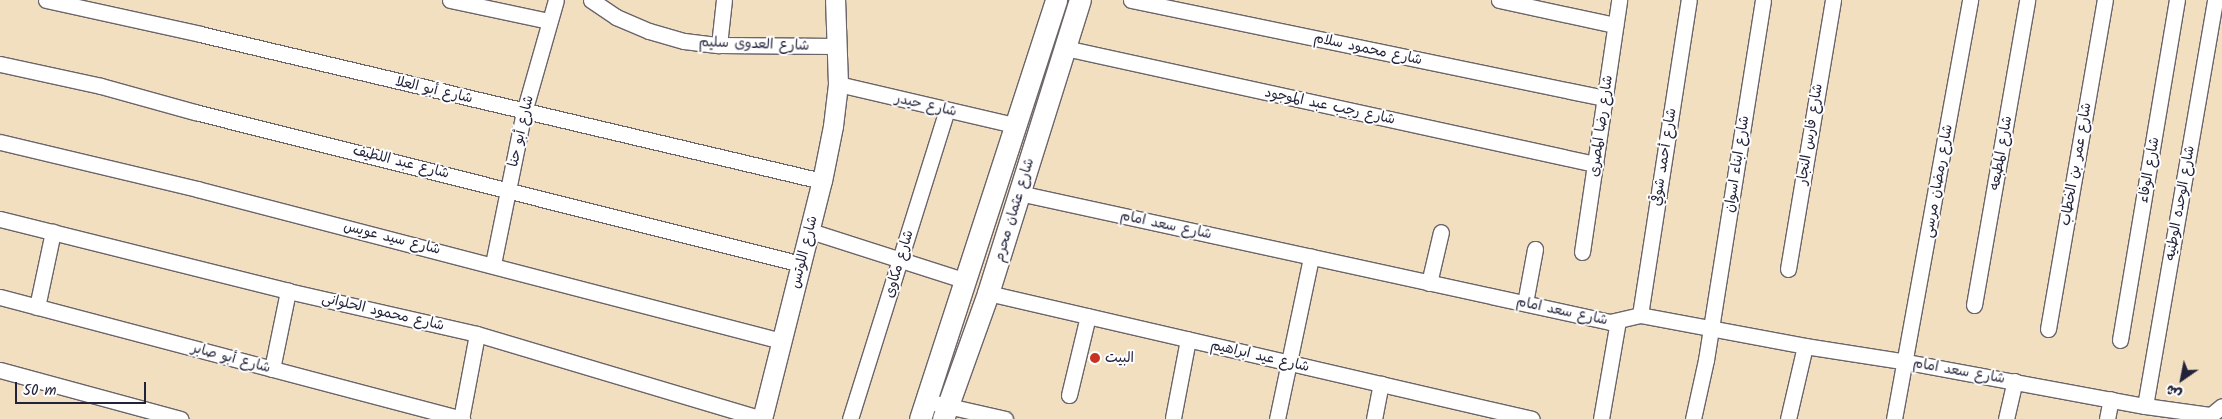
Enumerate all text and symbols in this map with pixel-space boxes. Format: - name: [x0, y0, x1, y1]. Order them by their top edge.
- street label: شارع محمود سلام: [1312, 29, 1424, 69]
- street label: شارع العدوى سليم: [698, 34, 810, 54]
- street label: شارع أبو العلا: [394, 73, 474, 107]
- street label: شارع رضا المصرى: [1586, 74, 1616, 178]
- street label: شارع فارس النجار: [1794, 82, 1826, 186]
- street label: شارع رجب عبد الموجود: [1263, 84, 1397, 128]
- street label: شارع حيدر: [894, 90, 958, 120]
- street label: شارع أبو حنا: [505, 94, 537, 168]
- street label: شارع عمر بن الخطاب: [2057, 101, 2095, 227]
- street label: شارع أحمد شوقي: [1648, 107, 1680, 207]
- street label: شارع ابناء اسوان: [1721, 114, 1753, 214]
- street label: شارع المطبعه: [1986, 115, 2016, 191]
- street label: شارع رمضان مرسى: [1920, 123, 1956, 239]
- street label: شارع الوفاء: [2135, 136, 2163, 204]
- street label: شارع عبد اللطيف: [351, 142, 451, 182]
- street label: شارع الوحده الوطنيه: [2162, 144, 2198, 262]
- street label: شارع عثمان محرم: [990, 156, 1038, 264]
- street label: شارع سعد امام: [1119, 207, 1213, 243]
- street label: شارع اللوتس: [787, 214, 821, 290]
- street label: شارع سيد عويس: [342, 218, 442, 258]
- street label: شارع مكاوى: [881, 228, 917, 300]
- street label: شارع محمود الحلوانى: [320, 290, 446, 334]
- street label: شارع سعد امام: [1515, 293, 1609, 329]
- street label: شارع عيد ابراهيم: [1209, 336, 1311, 376]
- street label: شارع أبو صابر: [190, 339, 272, 377]
- place label: البيت: [1105, 350, 1134, 366]
- marker: البيت: [1089, 352, 1101, 364]
- north arrow: [2157, 354, 2207, 404]
- street label: شارع سعد امام: [1912, 355, 2006, 387]
- scale bar: [18, 372, 149, 404]
- text: ش: [2161, 378, 2186, 405]
- text: 50 m: [23, 379, 57, 403]

